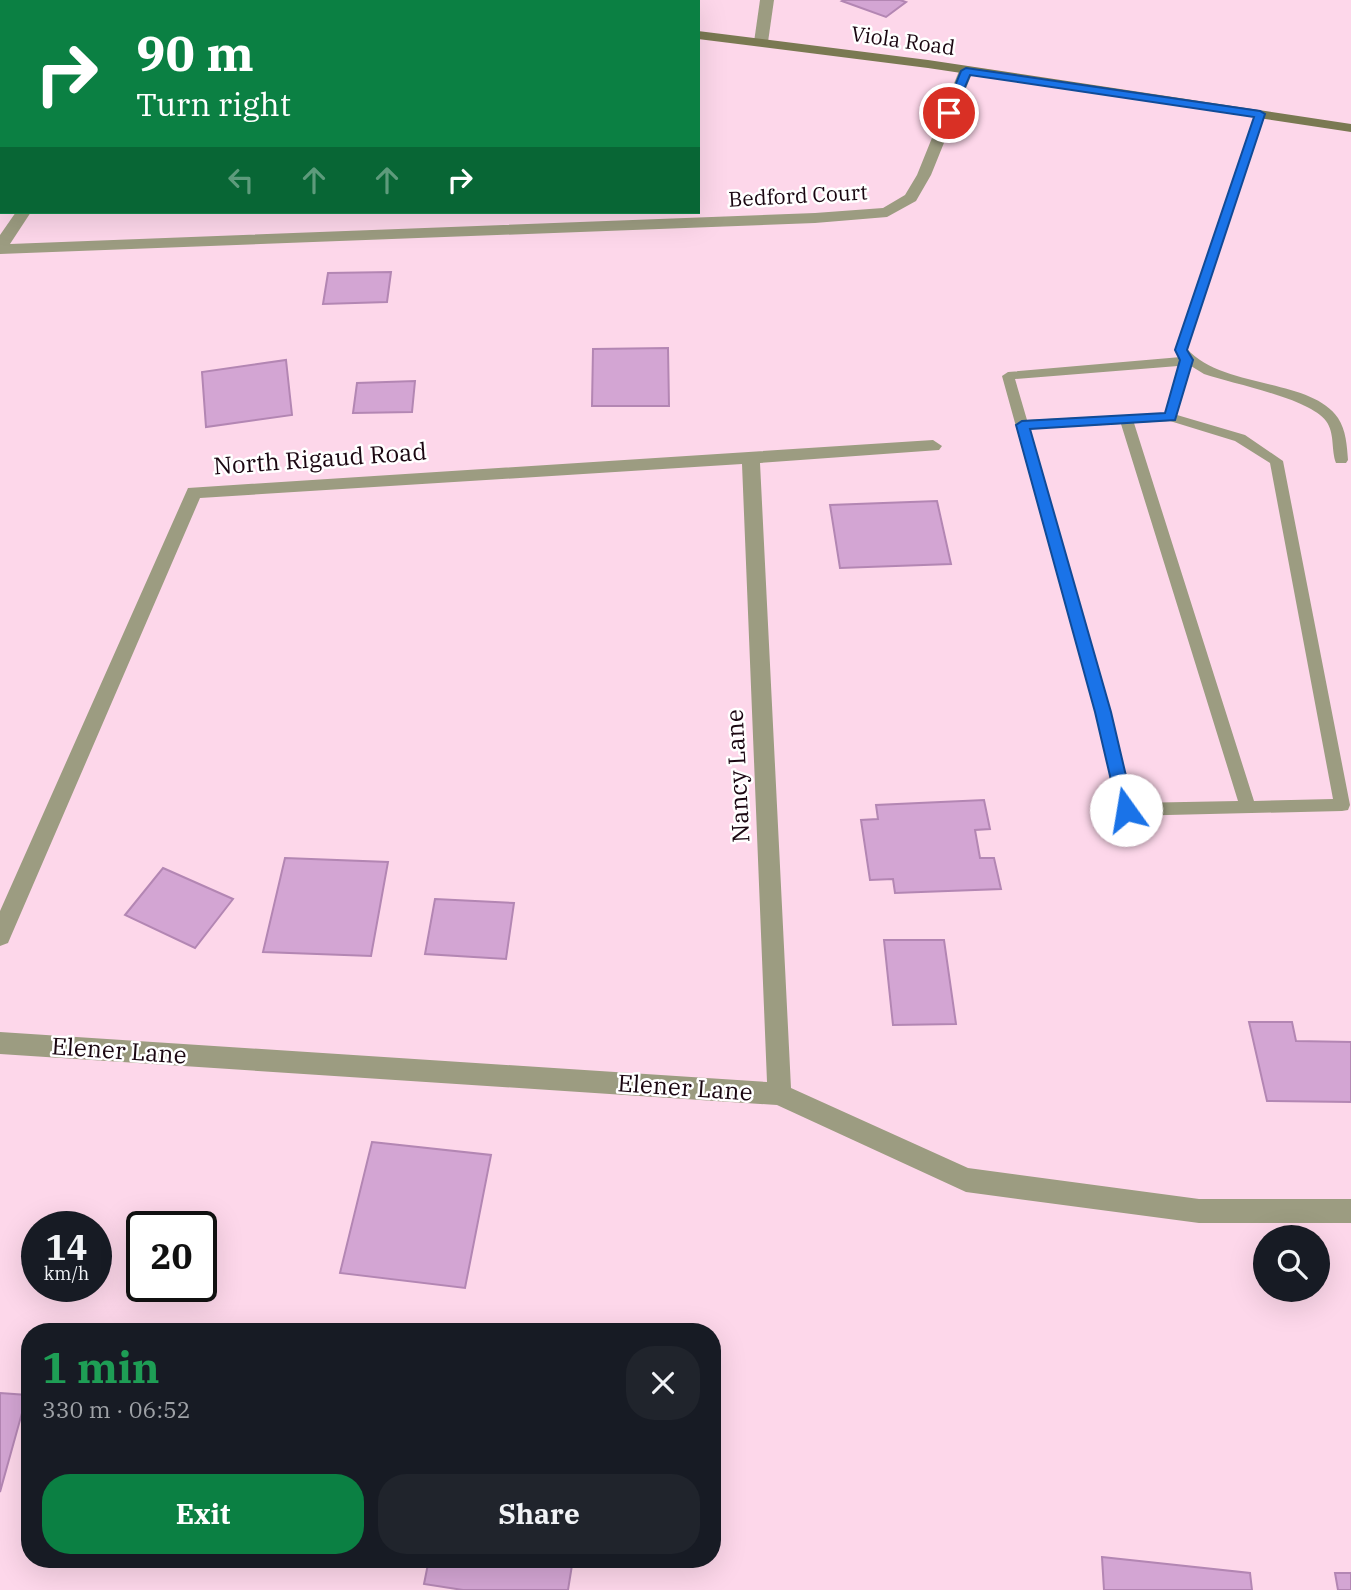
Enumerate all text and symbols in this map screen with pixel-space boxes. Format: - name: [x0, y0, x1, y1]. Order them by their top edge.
- street label: Viola Road: [849, 19, 957, 61]
- text: 90 m: [136, 21, 254, 84]
- icon: right: [21, 28, 112, 119]
- text: Turn right: [136, 83, 291, 125]
- pin: [919, 83, 979, 143]
- icon: arrive: [930, 94, 968, 132]
- icon: left: [222, 161, 260, 199]
- icon: ahead: [295, 161, 333, 199]
- icon: ahead: [368, 161, 406, 199]
- icon: right: [441, 161, 479, 199]
- street label: Bedford Court: [728, 177, 868, 213]
- street label: North Rigaud Road: [212, 435, 428, 481]
- street label: Nancy Lane: [718, 709, 756, 843]
- position arrow: [1089, 773, 1163, 847]
- street label: Elener Lane: [50, 1029, 188, 1071]
- street label: Elener Lane: [616, 1066, 754, 1108]
- speed limit sign: 20: [126, 1211, 217, 1302]
- text: 14: [45, 1224, 88, 1270]
- map controls: [1253, 1225, 1330, 1302]
- button: search: [1253, 1225, 1330, 1302]
- text: km/h: [44, 1262, 89, 1285]
- text: 1 min: [42, 1340, 160, 1395]
- button: close: [626, 1346, 700, 1420]
- text: 330 m · 06:52: [42, 1394, 191, 1424]
- button: Exit: [42, 1474, 364, 1554]
- button: Share: [378, 1474, 700, 1554]

